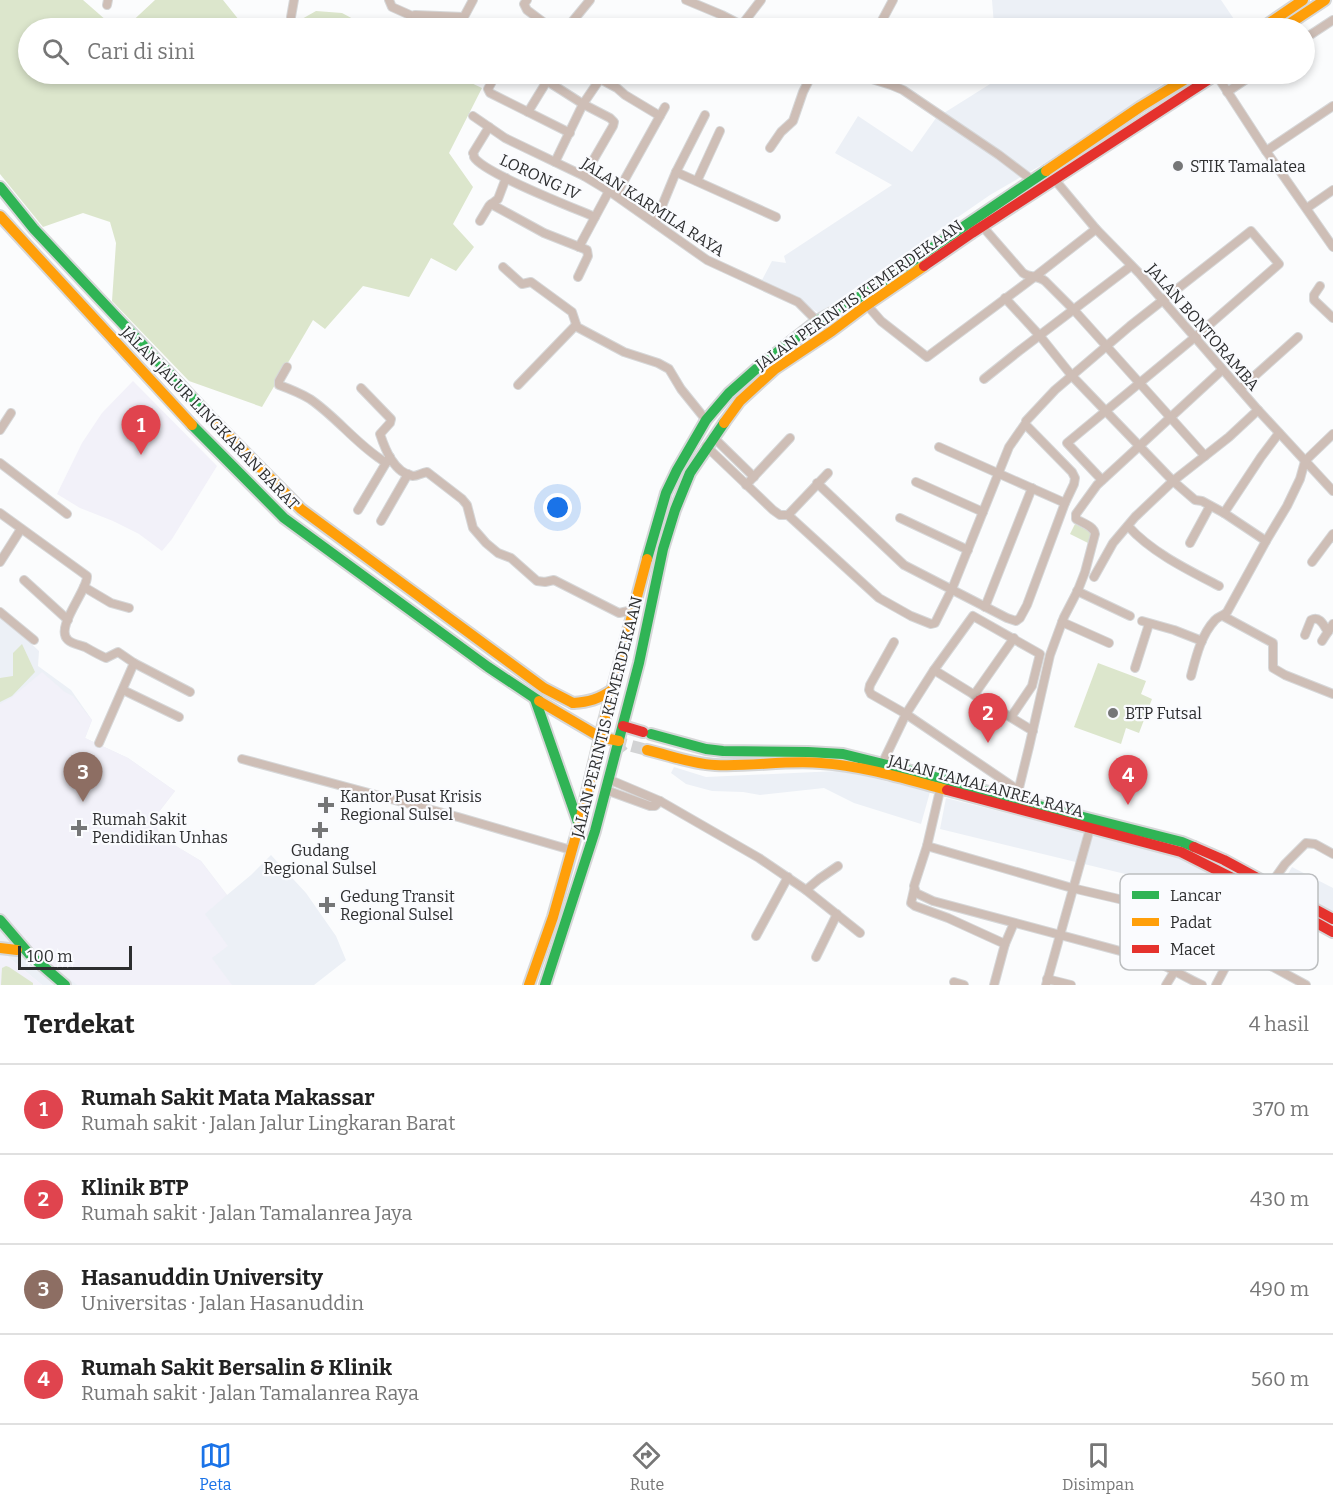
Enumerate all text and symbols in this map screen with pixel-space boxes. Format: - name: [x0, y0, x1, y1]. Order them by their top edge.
- search box: [18, 18, 1315, 84]
- icon: search: [39, 35, 72, 68]
- text: Cari di sini: [87, 38, 195, 65]
- street label: LORONG IV: [497, 150, 584, 204]
- street label: JALAN KARMILA RAYA: [577, 153, 729, 261]
- place label: STIK Tamalatea: [1190, 157, 1306, 176]
- marker: STIK Tamalatea: [1171, 159, 1185, 173]
- street label: JALAN PERINTIS KEMERDEKAAN: [751, 216, 966, 375]
- street label: JALAN BONTORAMBA: [1142, 259, 1264, 395]
- street label: JALAN JALUR LINGKARAN BARAT: [116, 322, 303, 514]
- pin: 1: [122, 406, 160, 455]
- your location: [543, 493, 572, 522]
- street label: JALAN PERINTIS KEMERDEKAAN: [568, 594, 646, 841]
- pin: 2: [968, 694, 1008, 743]
- place label: BTP Futsal: [1125, 704, 1202, 723]
- marker: BTP Futsal: [1106, 706, 1120, 720]
- street label: JALAN TAMALANREA RAYA: [885, 750, 1086, 821]
- pin: 3: [64, 752, 103, 802]
- pin: 4: [1108, 756, 1148, 805]
- place label: Kantor Pusat Krisis Regional Sulsel: [340, 787, 482, 824]
- marker: Kantor Pusat Krisis Regional Sulsel: [317, 796, 335, 814]
- place label: Rumah Sakit Pendidikan Unhas: [92, 810, 228, 847]
- marker: Rumah Sakit Pendidikan Unhas: [70, 819, 88, 837]
- marker: Gudang Regional Sulsel: [311, 821, 329, 839]
- place label: Gudang Regional Sulsel: [263, 841, 377, 878]
- legend: [1120, 874, 1318, 970]
- text: Lancar: [1170, 886, 1221, 905]
- place label: Gedung Transit Regional Sulsel: [340, 887, 455, 924]
- marker: Gedung Transit Regional Sulsel: [318, 896, 336, 914]
- text: Padat: [1170, 913, 1212, 932]
- text: Macet: [1170, 940, 1215, 959]
- scale bar: [18, 943, 132, 970]
- text: 100 m: [27, 947, 72, 966]
- text: Terdekat: [24, 1009, 135, 1040]
- text: 4 hasil: [1249, 1012, 1309, 1036]
- text: Rumah Sakit Mata Makassar: [81, 1084, 375, 1111]
- text: 1: [39, 1097, 48, 1121]
- text: 370 m: [1252, 1097, 1309, 1121]
- text: Rumah sakit · Jalan Jalur Lingkaran Barat: [81, 1111, 456, 1135]
- text: Klinik BTP: [81, 1174, 189, 1201]
- text: 2: [38, 1187, 49, 1211]
- text: 430 m: [1250, 1187, 1309, 1211]
- text: Rumah sakit · Jalan Tamalanrea Jaya: [81, 1201, 412, 1225]
- text: Hasanuddin University: [81, 1264, 323, 1291]
- text: 3: [38, 1277, 49, 1301]
- text: 490 m: [1250, 1277, 1309, 1301]
- text: Universitas · Jalan Hasanuddin: [81, 1291, 364, 1315]
- text: Rumah Sakit Bersalin & Klinik: [81, 1354, 392, 1381]
- text: 4: [37, 1367, 50, 1391]
- text: 560 m: [1251, 1367, 1309, 1391]
- text: Rumah sakit · Jalan Tamalanrea Raya: [81, 1381, 419, 1405]
- tab: Peta: [199, 1439, 232, 1494]
- tab: Rute: [630, 1439, 664, 1494]
- tab: Disimpan: [1062, 1439, 1134, 1494]

